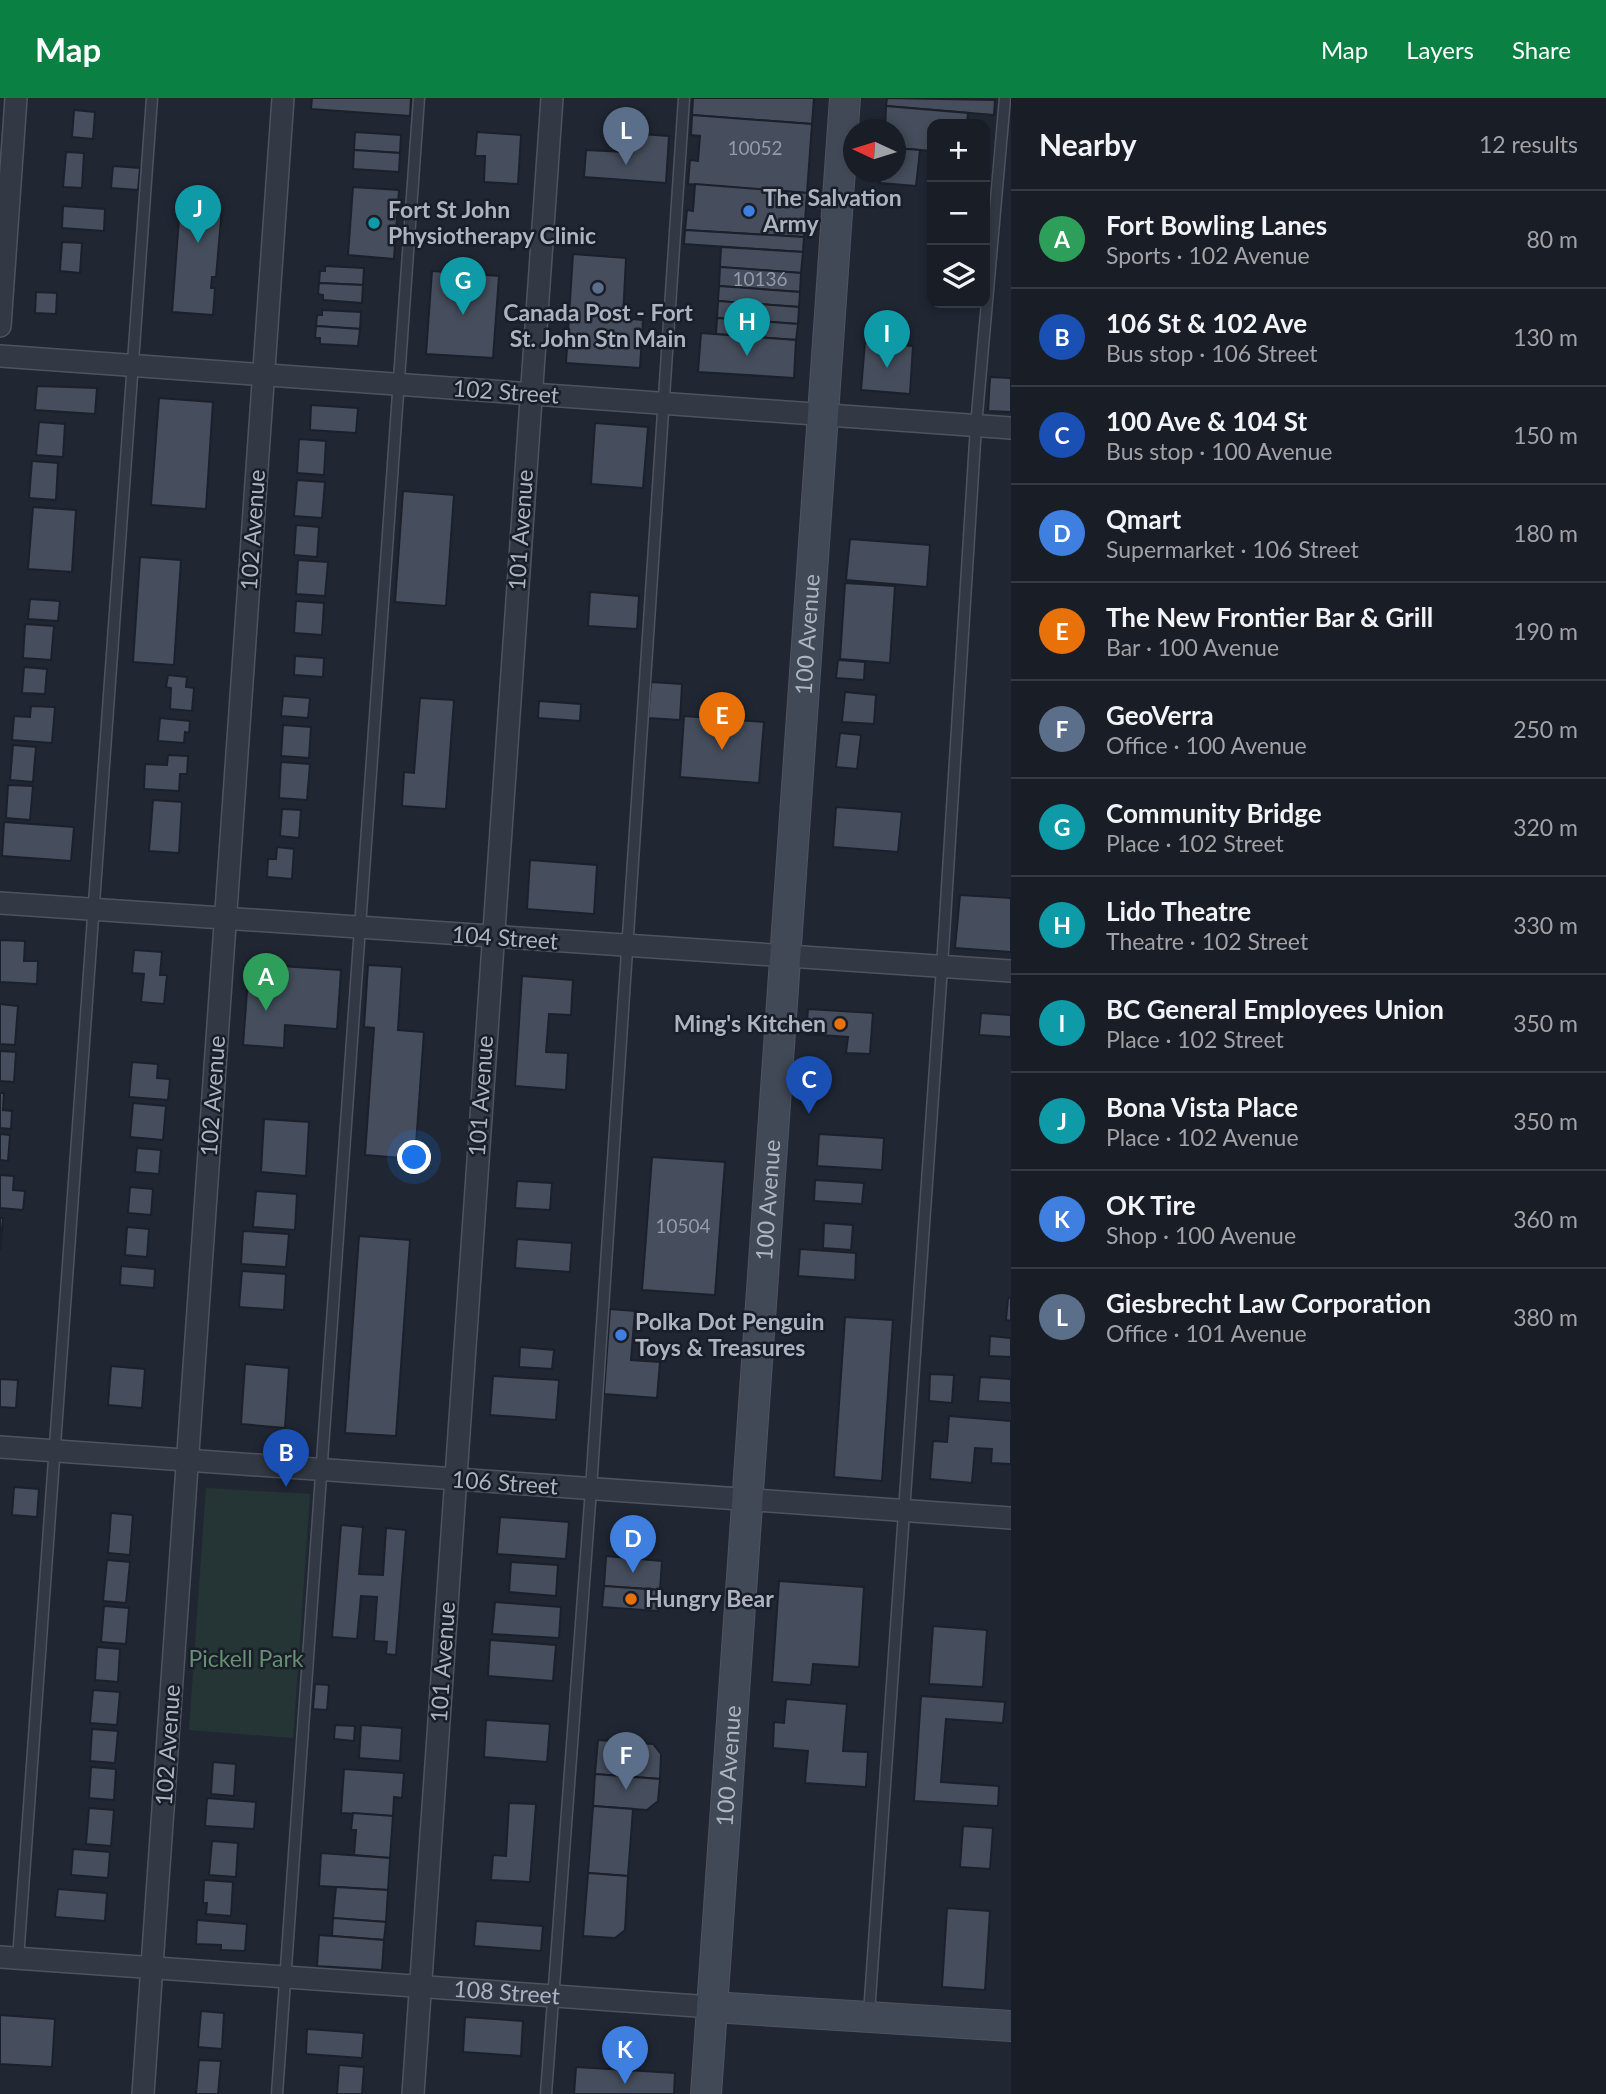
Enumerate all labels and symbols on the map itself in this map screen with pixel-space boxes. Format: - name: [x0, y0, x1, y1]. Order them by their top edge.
- pin: L: [603, 107, 649, 165]
- north arrow: [843, 119, 906, 182]
- house number: 10052: [727, 136, 783, 159]
- place label: The Salvation Army: [762, 183, 902, 237]
- pin: J: [175, 185, 221, 243]
- place label: Fort St John Physiotherapy Clinic: [388, 195, 596, 249]
- marker: The Salvation Army: [741, 203, 757, 219]
- marker: Fort St John Physiotherapy Clinic: [366, 215, 382, 231]
- pin: G: [440, 257, 486, 315]
- house number: 10136: [732, 267, 788, 290]
- marker: Canada Post - Fort St. John Stn Main: [590, 280, 606, 296]
- place label: Canada Post - Fort St. John Stn Main: [503, 298, 693, 352]
- pin: H: [724, 298, 770, 356]
- pin: I: [864, 310, 910, 368]
- street label: 102 Street: [452, 373, 561, 409]
- street label: 102 Avenue: [234, 468, 270, 591]
- street label: 101 Avenue: [502, 468, 538, 591]
- street label: 100 Avenue: [788, 573, 825, 696]
- pin: E: [699, 692, 745, 750]
- street label: 104 Street: [451, 919, 560, 955]
- pin: A: [243, 953, 289, 1011]
- place label: Ming's Kitchen: [674, 1009, 826, 1037]
- marker: Ming's Kitchen: [832, 1016, 848, 1032]
- street label: 102 Avenue: [194, 1034, 230, 1157]
- street label: 101 Avenue: [462, 1034, 498, 1157]
- pin: C: [786, 1056, 832, 1114]
- street label: 100 Avenue: [749, 1139, 785, 1262]
- your location: [397, 1140, 431, 1174]
- house number: 10504: [655, 1214, 711, 1237]
- place label: Polka Dot Penguin Toys & Treasures: [635, 1307, 825, 1361]
- marker: Polka Dot Penguin Toys & Treasures: [613, 1327, 629, 1343]
- pin: B: [263, 1429, 309, 1487]
- street label: 106 Street: [451, 1464, 560, 1500]
- pin: D: [610, 1515, 656, 1573]
- place label: Hungry Bear: [645, 1584, 774, 1612]
- marker: Hungry Bear: [623, 1591, 639, 1607]
- street label: 101 Avenue: [424, 1600, 460, 1723]
- park label: Pickell Park: [188, 1644, 304, 1672]
- street label: 102 Avenue: [149, 1683, 185, 1806]
- street label: 100 Avenue: [710, 1704, 746, 1827]
- pin: F: [603, 1732, 649, 1790]
- street label: 108 Street: [453, 1974, 562, 2009]
- pin: K: [602, 2026, 648, 2084]

